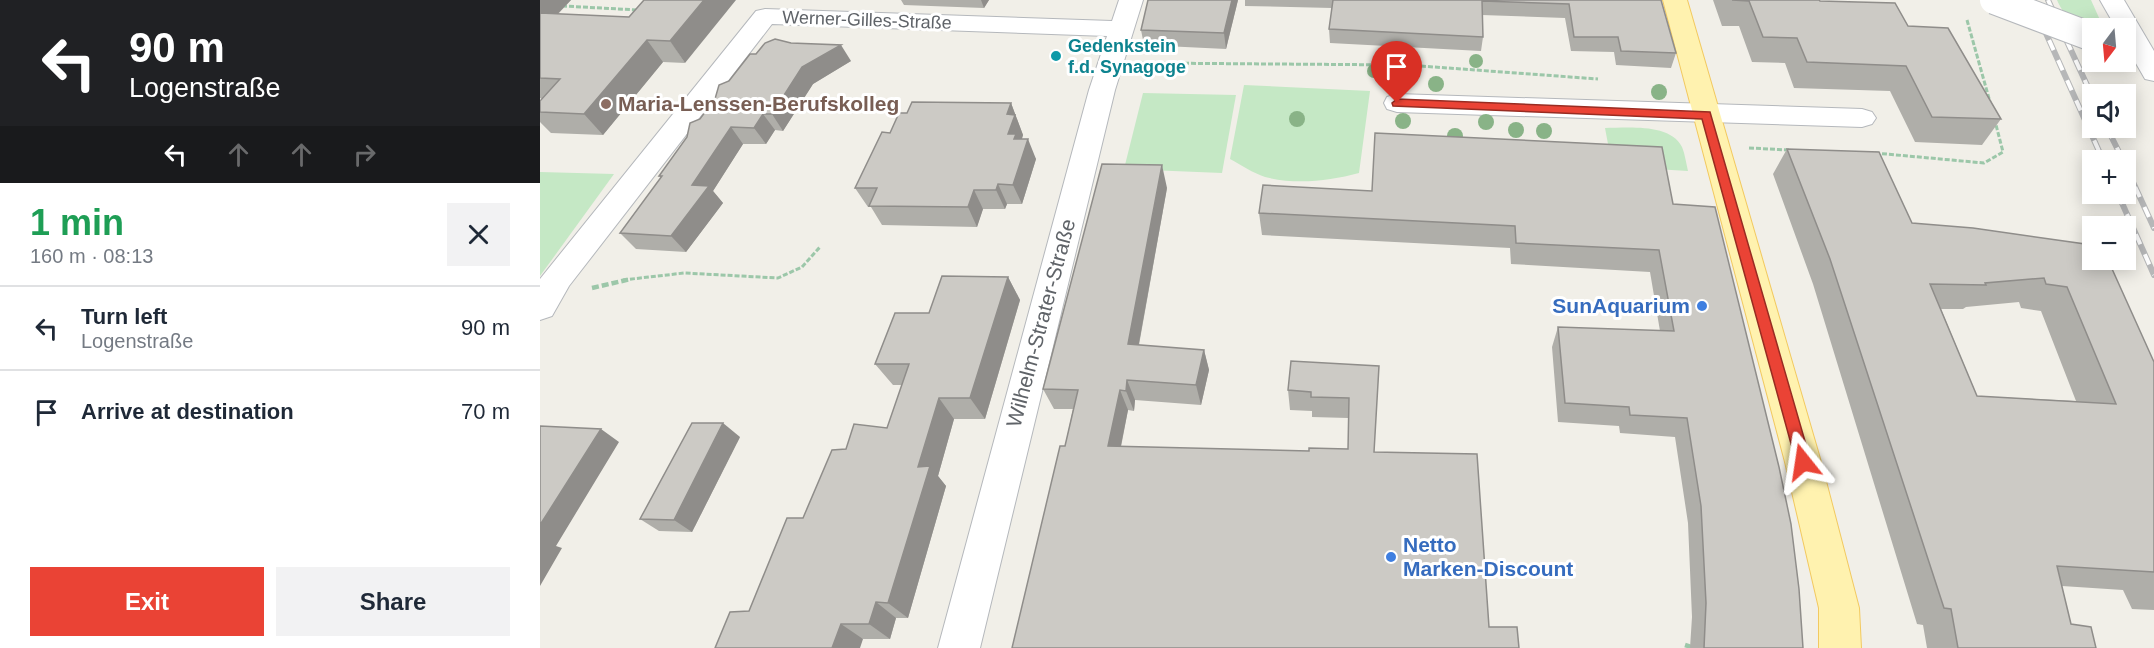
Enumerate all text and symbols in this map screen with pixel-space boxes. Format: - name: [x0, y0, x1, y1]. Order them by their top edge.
- street label: Werner-Gilles-Straße: [782, 7, 952, 33]
- north arrow: [2082, 18, 2136, 72]
- map controls: [2082, 18, 2136, 270]
- icon: left: [30, 24, 108, 102]
- text: 90 m: [129, 24, 225, 71]
- place label: Gedenkstein f.d. Synagoge: [1068, 36, 1186, 77]
- pin: [1371, 41, 1422, 103]
- marker: Gedenkstein f.d. Synagoge: [1049, 49, 1063, 63]
- icon: arrive: [1380, 50, 1413, 83]
- text: Logenstraße: [129, 73, 281, 103]
- button: sound: [2082, 84, 2136, 138]
- place label: Maria-Lenssen-Berufskolleg: [618, 92, 899, 115]
- marker: Maria-Lenssen-Berufskolleg: [599, 97, 613, 111]
- icon: left: [159, 138, 192, 171]
- icon: ahead: [222, 138, 255, 171]
- icon: ahead: [285, 138, 318, 171]
- icon: right: [348, 138, 381, 171]
- button: +: [2082, 150, 2136, 204]
- text: 1 min: [30, 202, 124, 243]
- button: close: [447, 203, 510, 266]
- street label: Wilhelm-Strater-Straße: [1002, 216, 1079, 430]
- button: −: [2082, 216, 2136, 270]
- text: 160 m · 08:13: [30, 245, 153, 267]
- place label: SunAquarium: [1552, 294, 1690, 317]
- marker: SunAquarium: [1695, 299, 1709, 313]
- text: Turn left: [81, 304, 167, 329]
- icon: left: [30, 312, 63, 345]
- text: 90 m: [461, 315, 510, 340]
- text: Logenstraße: [81, 330, 193, 352]
- icon: arrive: [30, 396, 63, 429]
- text: Arrive at destination: [81, 399, 294, 424]
- text: 70 m: [461, 399, 510, 424]
- position arrow: [1771, 430, 1835, 494]
- place label: Netto Marken-Discount: [1403, 533, 1573, 580]
- marker: Netto Marken-Discount: [1384, 550, 1398, 564]
- button: Exit: [30, 567, 264, 636]
- button: Share: [276, 567, 510, 636]

